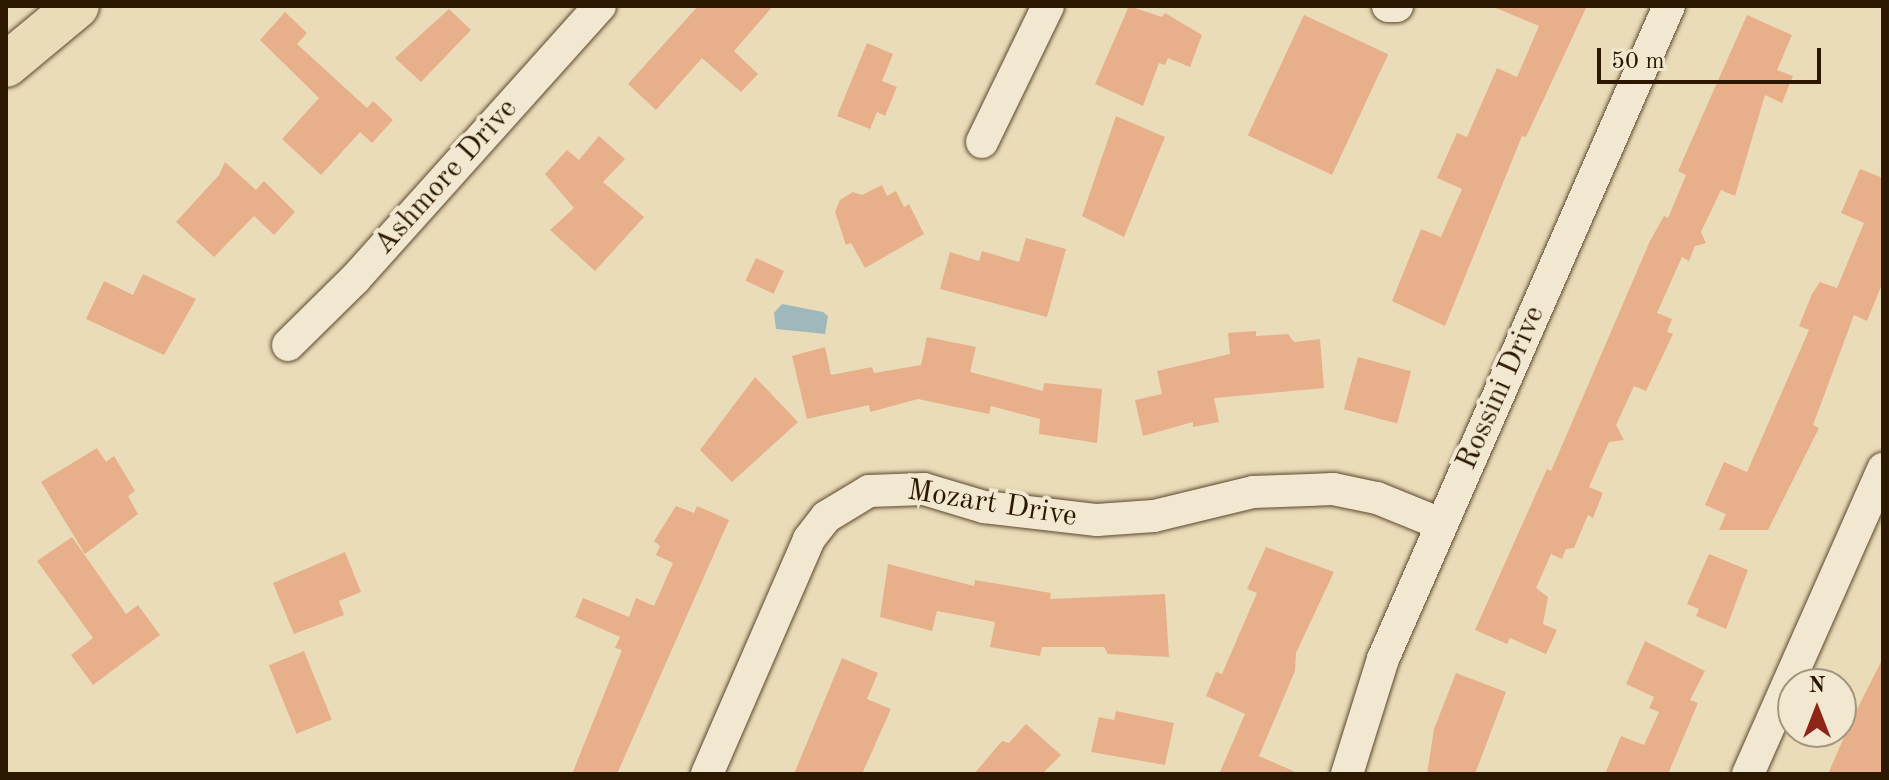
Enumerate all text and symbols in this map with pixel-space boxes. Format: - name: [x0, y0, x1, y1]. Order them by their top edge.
- scale bar: [1601, 32, 1825, 82]
- text: 50 m: [1611, 50, 1665, 74]
- street label: Ashmore Drive: [367, 92, 525, 262]
- street label: Rossini Drive: [1449, 301, 1553, 475]
- street label: Mozart Drive: [905, 473, 1079, 535]
- north arrow: [1777, 668, 1857, 748]
- text: N: [1809, 675, 1825, 697]

